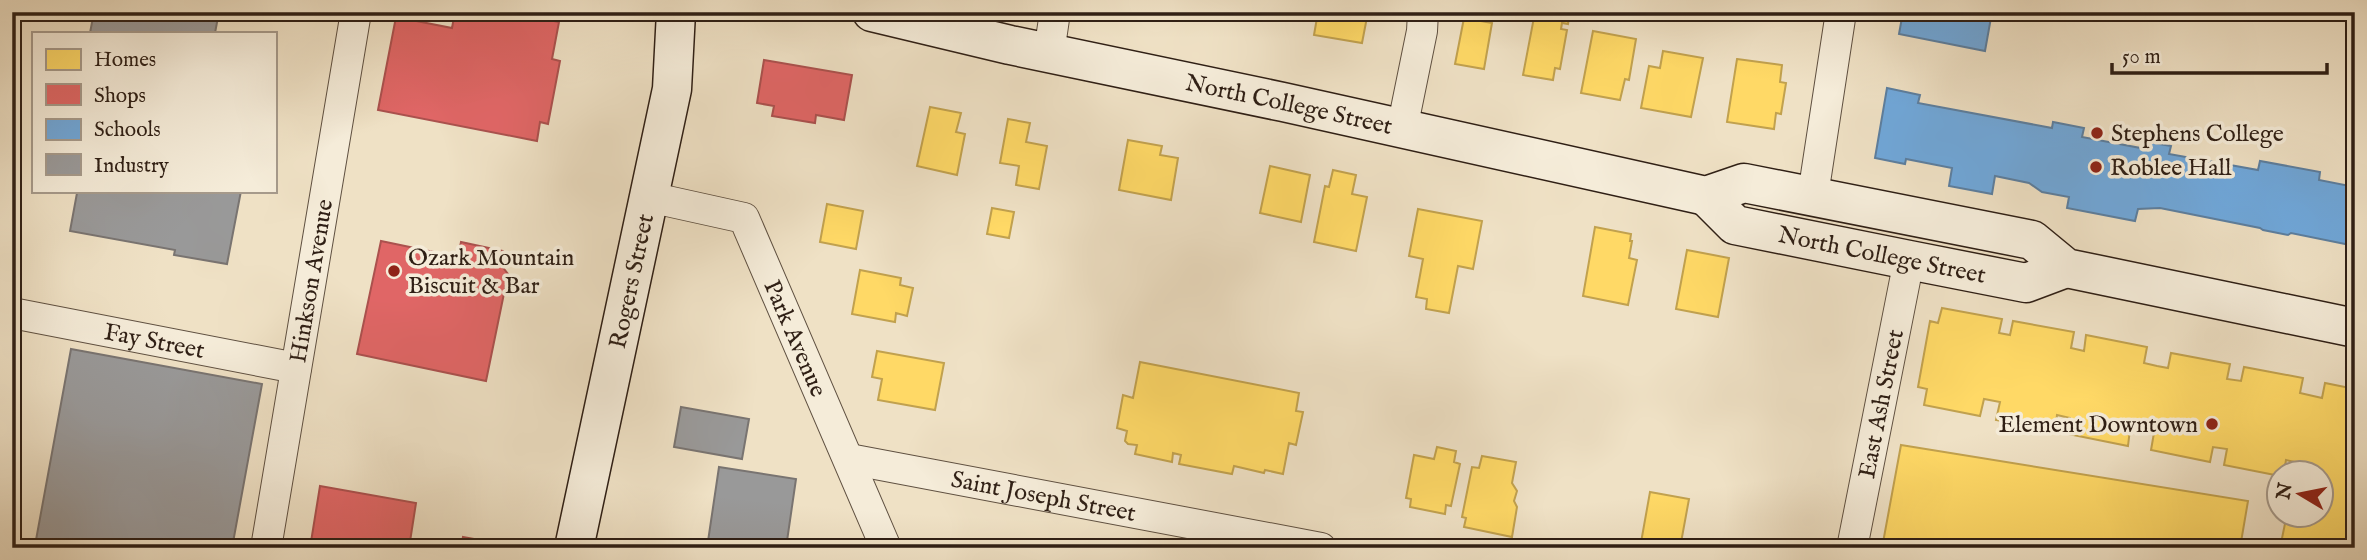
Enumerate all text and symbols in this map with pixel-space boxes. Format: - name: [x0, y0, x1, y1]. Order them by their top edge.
- legend: [32, 32, 276, 192]
- scale bar: [2112, 32, 2327, 76]
- text: 50 m: [2122, 44, 2161, 71]
- text: Homes: [94, 47, 156, 74]
- street label: North College Street: [1182, 68, 1395, 143]
- text: Shops: [94, 83, 146, 110]
- text: Schools: [94, 117, 161, 144]
- place label: Stephens College: [2111, 119, 2284, 150]
- marker: Stephens College: [2089, 125, 2105, 141]
- text: Industry: [94, 153, 170, 180]
- place label: Roblee Hall: [2110, 153, 2232, 184]
- marker: Roblee Hall: [2088, 159, 2104, 175]
- street label: Hinkson Avenue: [283, 197, 341, 365]
- street label: Rogers Street: [603, 211, 662, 352]
- street label: North College Street: [1775, 220, 1988, 292]
- place label: Ozark Mountain Biscuit & Bar: [408, 243, 575, 302]
- marker: Ozark Mountain Biscuit & Bar: [386, 263, 402, 279]
- street label: Park Avenue: [755, 275, 833, 402]
- street label: Fay Street: [101, 317, 207, 367]
- street label: East Ash Street: [1852, 327, 1912, 481]
- place label: Element Downtown: [1998, 410, 2198, 441]
- marker: Element Downtown: [2204, 416, 2220, 432]
- north arrow: [2266, 458, 2336, 528]
- street label: Saint Joseph Street: [948, 465, 1138, 530]
- text: N: [2272, 481, 2299, 503]

